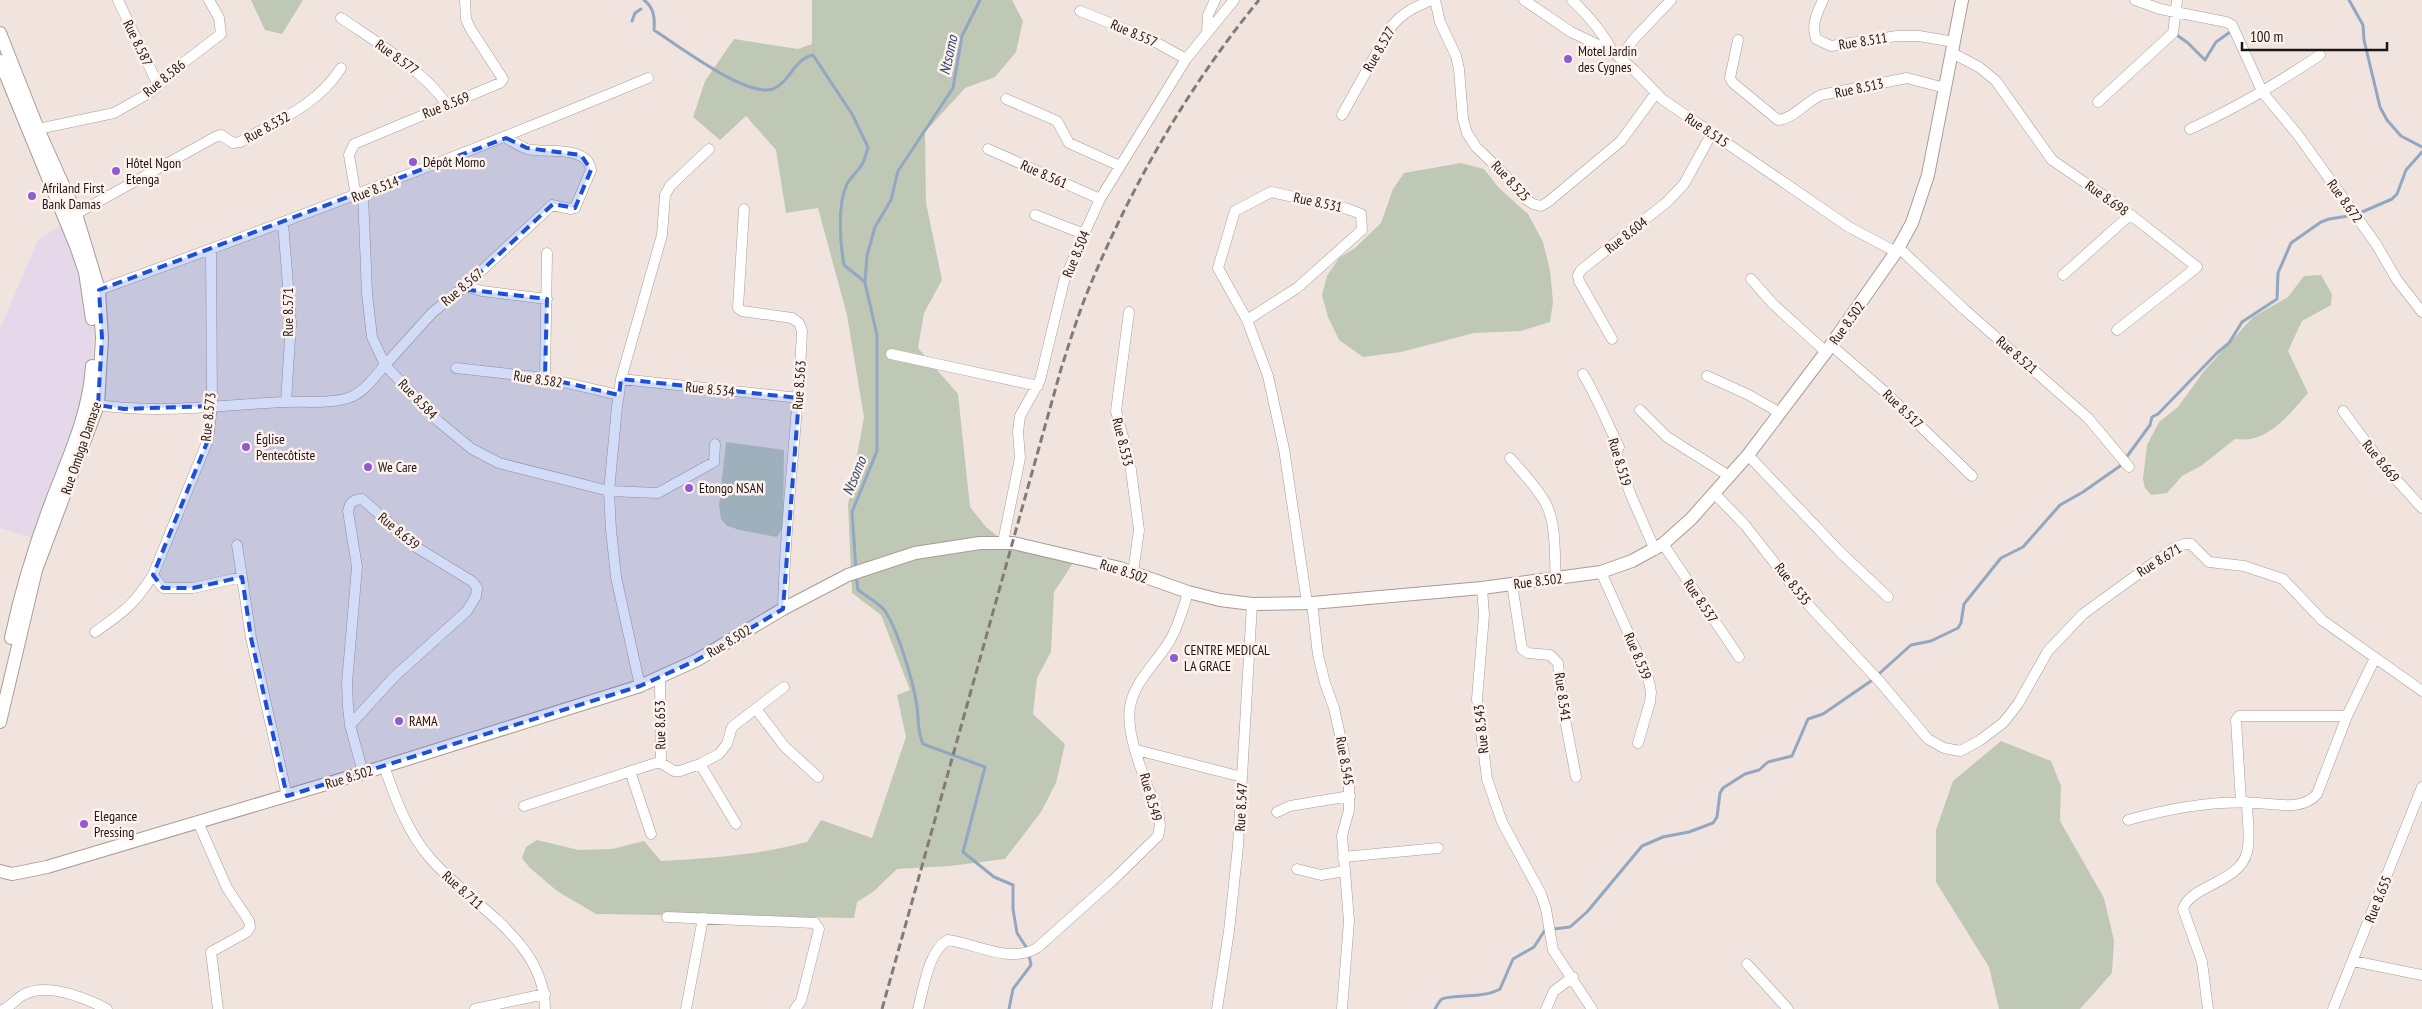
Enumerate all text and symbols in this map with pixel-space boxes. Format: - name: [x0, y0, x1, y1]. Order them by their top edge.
- street label: Rue 8.557: [1108, 15, 1160, 51]
- street label: Rue 8.587: [119, 17, 157, 69]
- scale bar: [2242, 20, 2387, 52]
- street label: Rue 8.527: [1359, 23, 1399, 75]
- text: 100 m: [2250, 27, 2283, 46]
- street label: Rue 8.511: [1837, 28, 1889, 54]
- water label: Ntsomo: [935, 32, 962, 77]
- street label: Rue 8.577: [372, 35, 422, 79]
- place label: Motel Jardin des Cygnes: [1578, 42, 1637, 76]
- marker: Motel Jardin des Cygnes: [1562, 53, 1574, 65]
- street label: Rue 8.586: [139, 56, 189, 100]
- street label: Rue 8.513: [1833, 74, 1885, 102]
- street label: Rue 8.569: [420, 87, 472, 123]
- street label: Rue 8.532: [241, 107, 293, 147]
- street label: Rue 8.515: [1682, 109, 1732, 151]
- place label: Dépôt Momo: [423, 153, 485, 171]
- place label: Hôtel Ngon Etenga: [126, 154, 181, 188]
- marker: Dépôt Momo: [407, 156, 419, 168]
- street label: Rue 8.561: [1018, 156, 1070, 192]
- street label: Rue 8.525: [1488, 157, 1534, 205]
- marker: Hôtel Ngon Etenga: [110, 165, 122, 177]
- street label: Rue 8.514: [349, 172, 402, 206]
- street label: Rue 8.698: [2082, 176, 2132, 220]
- street label: Rue 8.672: [2323, 176, 2367, 226]
- place label: Afriland First Bank Damas: [42, 179, 105, 213]
- street label: Rue 8.531: [1292, 188, 1344, 216]
- marker: Afriland First Bank Damas: [26, 190, 38, 202]
- street label: Rue 8.604: [1601, 212, 1651, 257]
- street label: Rue 8.504: [1058, 227, 1094, 280]
- street label: Rue 8.567: [437, 264, 487, 310]
- street label: Rue 8.571: [279, 287, 297, 337]
- street label: Rue 8.502: [1825, 298, 1869, 348]
- street label: Rue 8.521: [1993, 332, 2041, 378]
- street label: Rue 8.563: [788, 360, 810, 410]
- street label: Rue 8.582: [512, 366, 564, 392]
- street label: Rue 8.584: [394, 375, 442, 423]
- street label: Rue 8.534: [685, 377, 736, 401]
- street label: Rue 8.517: [1879, 385, 1927, 433]
- street label: Rue 8.573: [196, 392, 220, 442]
- street label: Rue Ombga Damase: [57, 399, 105, 497]
- street label: Rue 8.533: [1108, 416, 1138, 468]
- place label: Église Pentecôtiste: [256, 430, 315, 464]
- street label: Rue 8.519: [1604, 436, 1636, 488]
- street label: Rue 8.669: [2359, 436, 2403, 486]
- marker: Église Pentecôtiste: [240, 441, 252, 453]
- water label: Ntsomo: [838, 452, 871, 498]
- place label: We Care: [378, 458, 417, 476]
- marker: We Care: [362, 461, 374, 473]
- place label: Etongo NSAN: [699, 479, 764, 497]
- marker: Etongo NSAN: [683, 482, 695, 494]
- street label: Rue 8.639: [374, 508, 424, 554]
- street label: Rue 8.671: [2133, 539, 2185, 581]
- street label: Rue 8.502: [1098, 555, 1150, 587]
- street label: Rue 8.535: [1771, 559, 1815, 609]
- street label: Rue 8.502: [1512, 569, 1564, 593]
- street label: Rue 8.537: [1680, 576, 1722, 626]
- street label: Rue 8.502: [703, 621, 755, 661]
- street label: Rue 8.539: [1620, 630, 1656, 682]
- place label: CENTRE MEDICAL LA GRACE: [1184, 641, 1270, 675]
- marker: CENTRE MEDICAL LA GRACE: [1168, 652, 1180, 664]
- street label: Rue 8.541: [1551, 671, 1575, 723]
- street label: Rue 8.653: [651, 700, 669, 750]
- street label: Rue 8.543: [1469, 704, 1493, 754]
- place label: RAMA: [409, 712, 438, 730]
- marker: RAMA: [393, 715, 405, 727]
- street label: Rue 8.545: [1332, 735, 1358, 787]
- street label: Rue 8.502: [323, 761, 375, 793]
- street label: Rue 8.549: [1136, 771, 1166, 823]
- street label: Rue 8.547: [1231, 782, 1251, 832]
- place label: Elegance Pressing: [94, 807, 137, 841]
- marker: Elegance Pressing: [78, 818, 90, 830]
- street label: Rue 8.711: [439, 867, 487, 913]
- street label: Rue 8.655: [2360, 873, 2396, 925]

